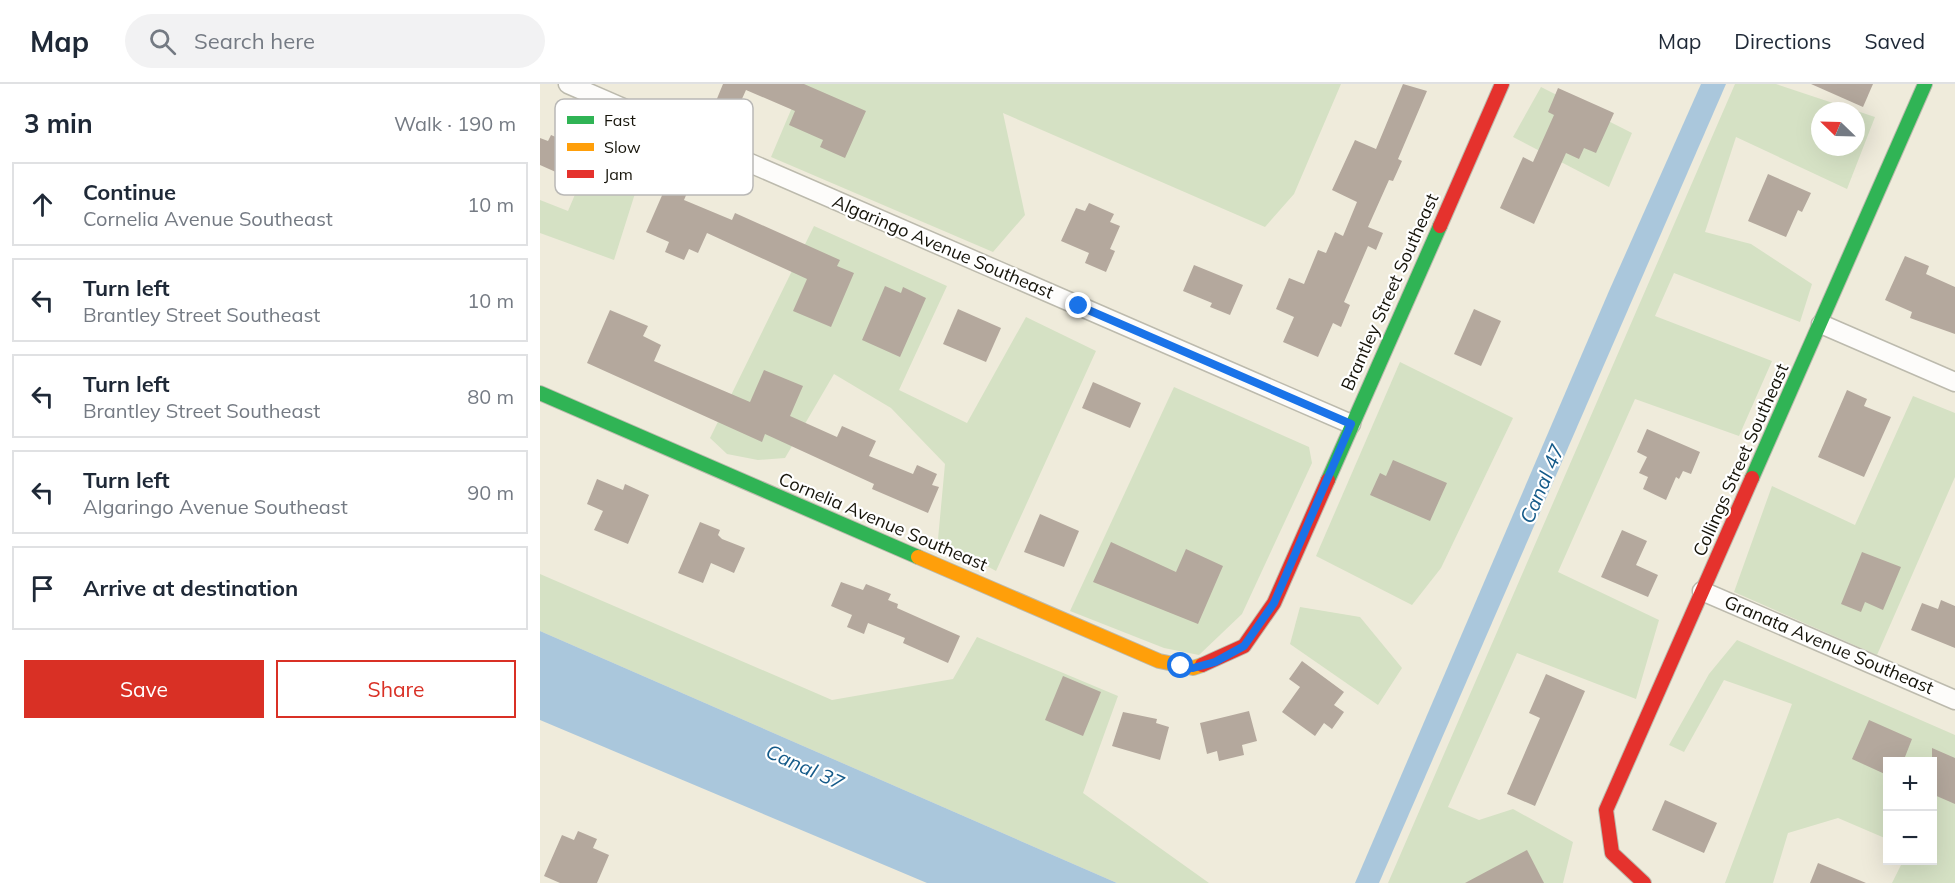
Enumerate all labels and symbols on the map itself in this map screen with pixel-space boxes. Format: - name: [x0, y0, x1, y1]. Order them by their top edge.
- legend: [555, 99, 753, 195]
- north arrow: [1811, 102, 1865, 156]
- text: Fast: [604, 110, 636, 130]
- text: Slow: [604, 137, 641, 157]
- text: Jam: [604, 164, 633, 184]
- street label: Algaringo Avenue Southeast: [829, 189, 1057, 304]
- street label: Brantley Street Southeast: [1336, 190, 1443, 394]
- route end: [1065, 292, 1091, 318]
- street label: Collings Street Southeast: [1688, 360, 1794, 560]
- water label: Canal 47: [1514, 440, 1570, 527]
- street label: Cornelia Avenue Southeast: [775, 467, 991, 576]
- street label: Granata Avenue Southeast: [1721, 590, 1937, 699]
- route start: [1167, 652, 1193, 678]
- water label: Canal 37: [762, 738, 849, 795]

